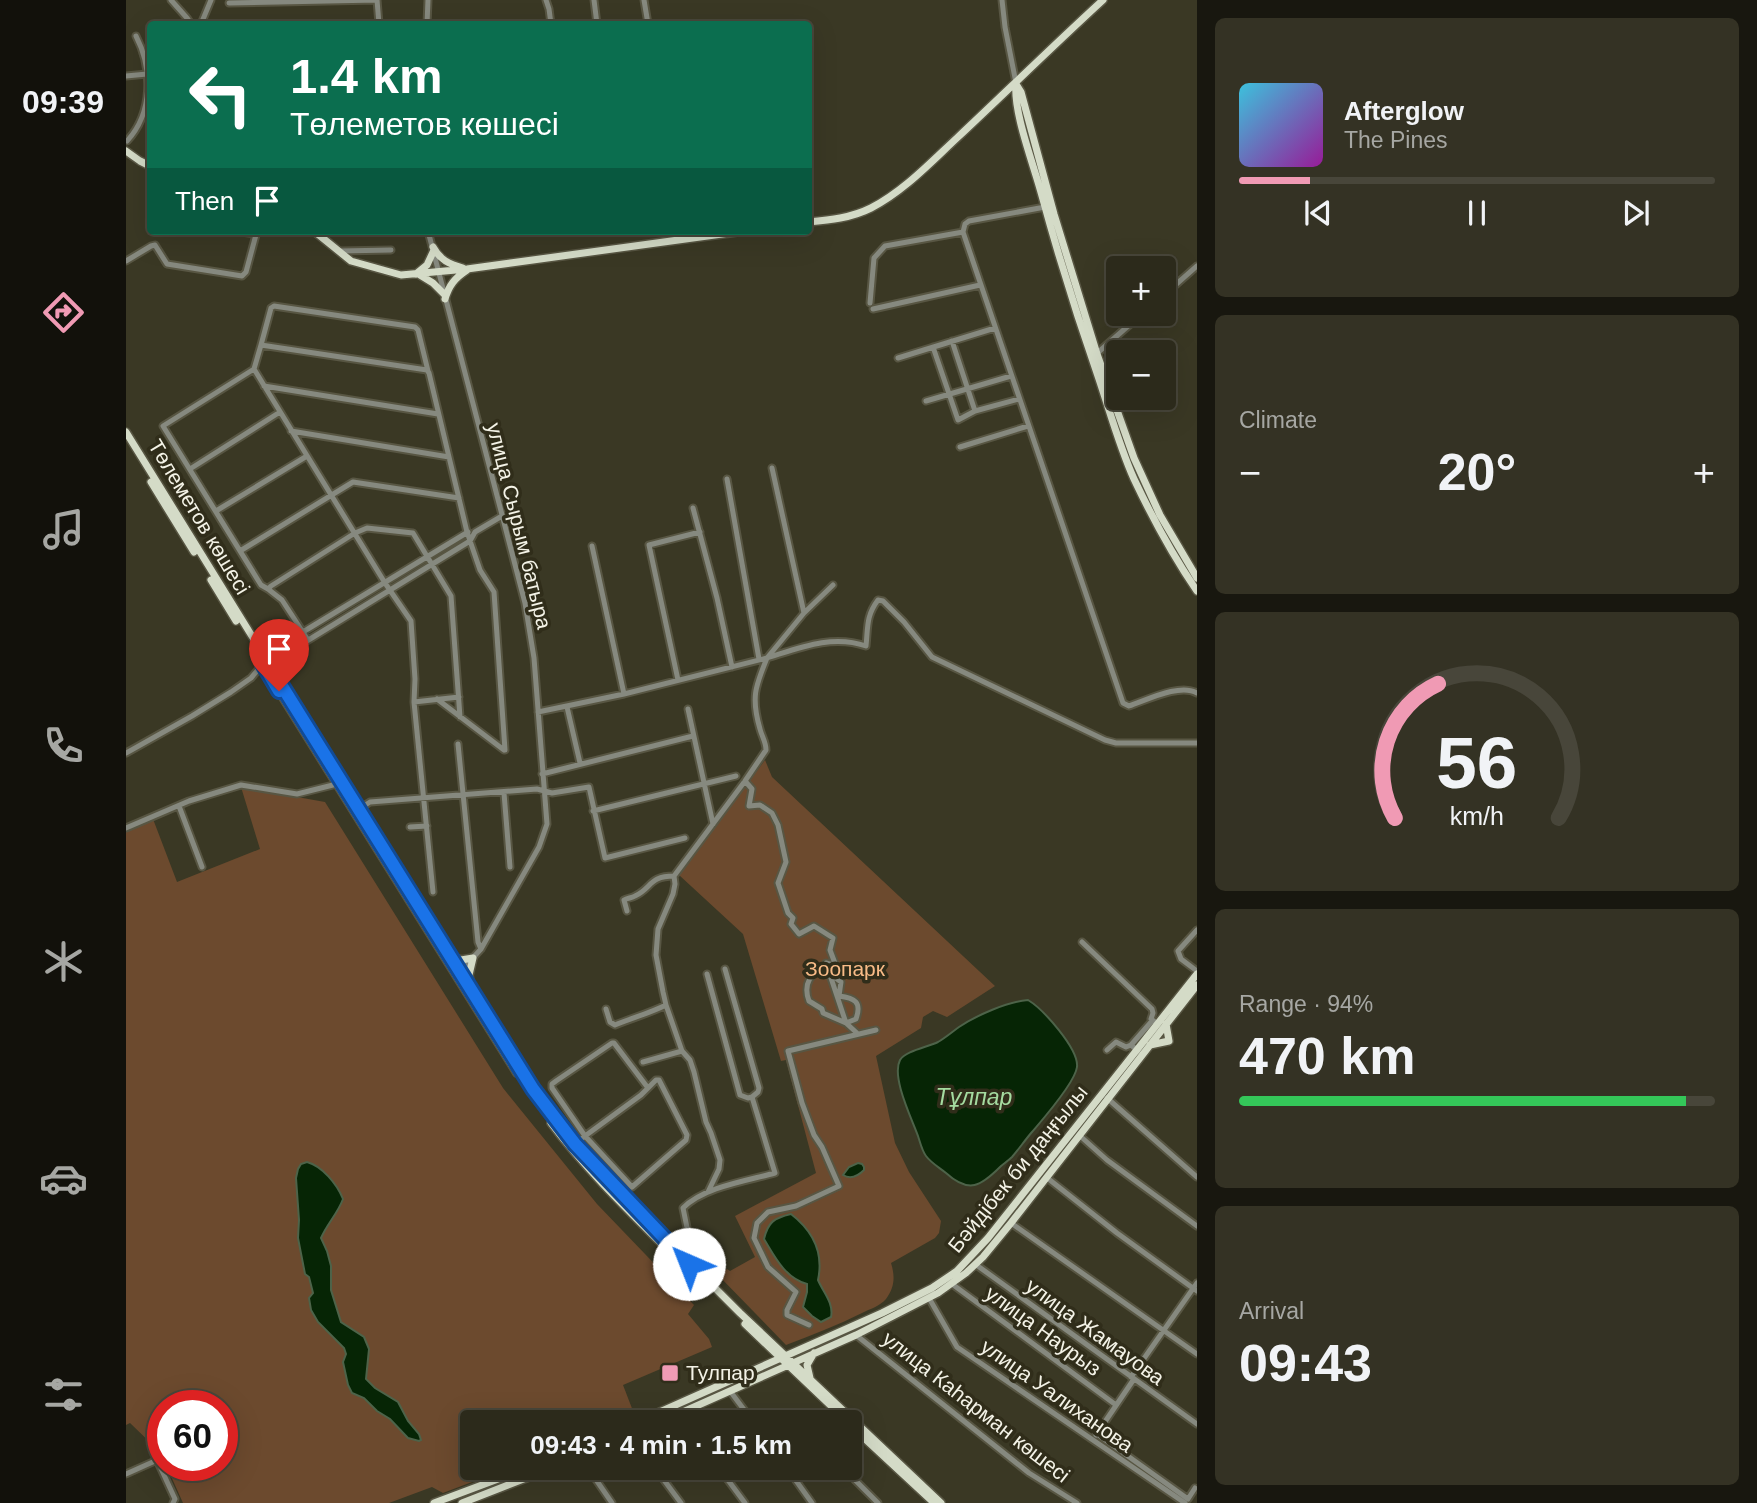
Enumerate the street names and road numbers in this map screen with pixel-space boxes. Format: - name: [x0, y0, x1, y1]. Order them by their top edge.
- street label: улица Сырым батыра: [483, 420, 556, 632]
- street label: Төлеметов көшесі: [144, 435, 255, 598]
- street label: Бәйдібек би даңғылы: [943, 1081, 1092, 1257]
- street label: улица Жамауова: [1022, 1274, 1169, 1390]
- street label: улица Наурыз: [981, 1281, 1105, 1380]
- street label: улица Каһарман көшесі: [878, 1327, 1074, 1487]
- street label: улица Уалиханова: [977, 1334, 1138, 1457]

